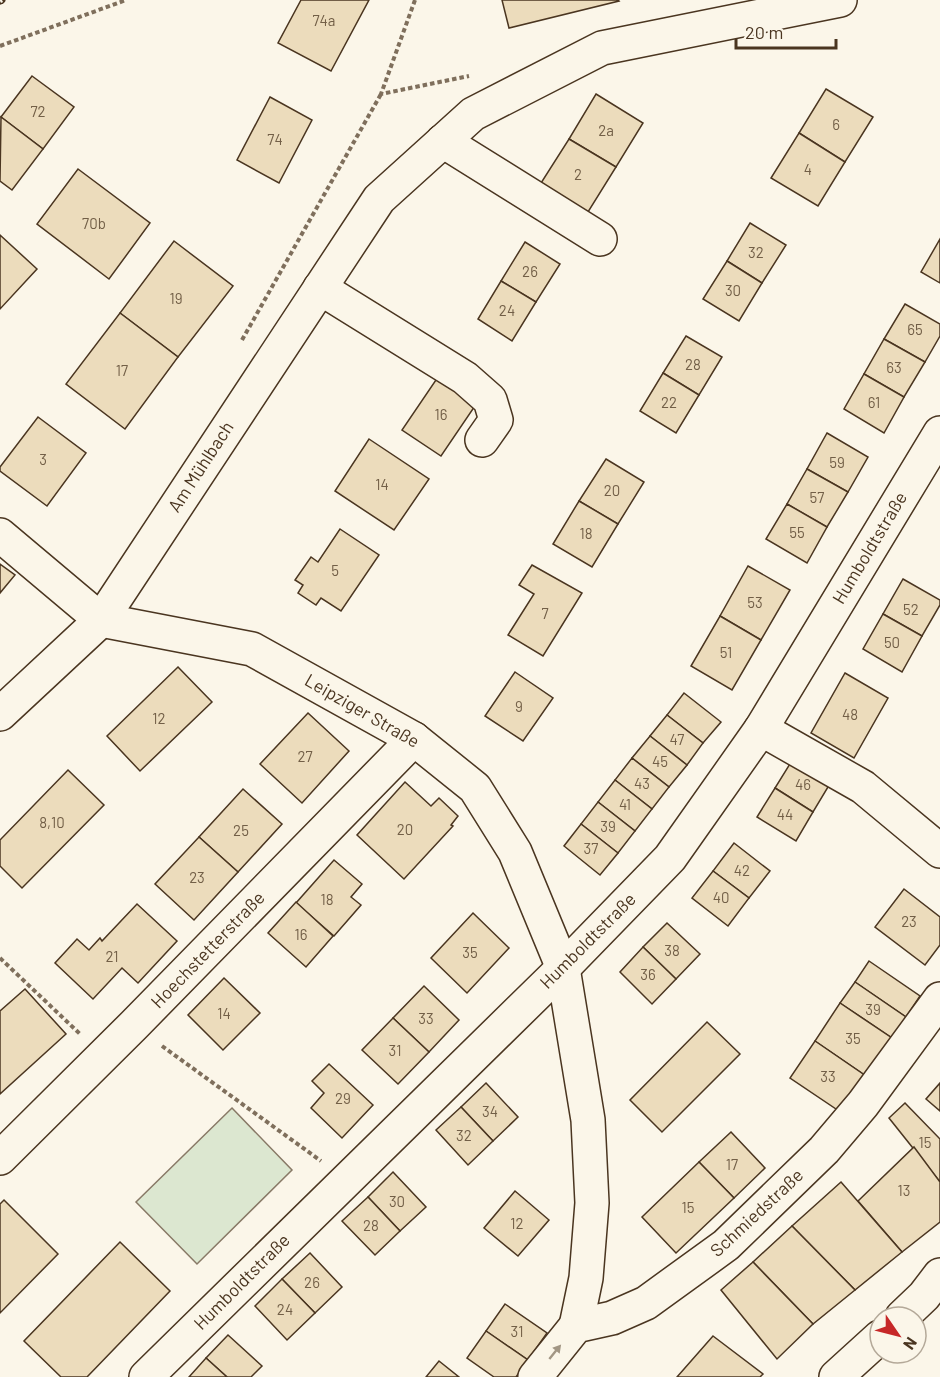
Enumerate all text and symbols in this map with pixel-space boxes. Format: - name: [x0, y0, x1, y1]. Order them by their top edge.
- house number: 74a: [312, 11, 336, 29]
- scale bar: [736, 12, 836, 50]
- text: 20 m: [745, 21, 783, 43]
- house number: 72: [30, 102, 46, 120]
- house number: 6: [832, 115, 840, 133]
- house number: 2a: [598, 121, 614, 139]
- house number: 74: [267, 130, 283, 148]
- house number: 4: [804, 160, 812, 178]
- house number: 2: [574, 165, 582, 183]
- house number: 70b: [82, 214, 106, 232]
- house number: 32: [748, 243, 764, 261]
- house number: 26: [522, 262, 538, 280]
- house number: 30: [725, 281, 741, 299]
- house number: 19: [169, 289, 183, 307]
- house number: 24: [499, 301, 515, 319]
- house number: 65: [907, 320, 923, 338]
- house number: 28: [685, 355, 701, 373]
- house number: 63: [886, 358, 902, 376]
- house number: 17: [116, 361, 128, 379]
- house number: 22: [661, 393, 677, 411]
- house number: 61: [868, 393, 880, 411]
- house number: 16: [435, 405, 447, 423]
- street label: Am Mühlbach: [163, 417, 238, 516]
- house number: 3: [39, 450, 47, 468]
- house number: 59: [829, 453, 845, 471]
- house number: 14: [375, 475, 389, 493]
- house number: 20: [604, 481, 620, 499]
- street label: Humboldtstraße: [827, 487, 911, 608]
- house number: 57: [810, 488, 824, 506]
- house number: 55: [789, 523, 805, 541]
- house number: 18: [579, 524, 593, 542]
- house number: 5: [331, 561, 339, 579]
- house number: 53: [747, 593, 763, 611]
- house number: 52: [903, 600, 919, 618]
- house number: 7: [541, 604, 549, 622]
- house number: 50: [884, 633, 900, 651]
- house number: 51: [720, 643, 732, 661]
- street label: Leipziger Straße: [301, 668, 424, 752]
- house number: 9: [515, 697, 523, 715]
- house number: 48: [842, 705, 858, 723]
- house number: 12: [152, 709, 166, 727]
- house number: 47: [670, 730, 684, 748]
- house number: 27: [297, 747, 313, 765]
- house number: 45: [652, 752, 668, 770]
- house number: 43: [634, 774, 650, 792]
- house number: 46: [795, 775, 811, 793]
- house number: 41: [619, 795, 631, 813]
- house number: 44: [777, 805, 793, 823]
- house number: 8,10: [39, 813, 65, 831]
- house number: 39: [600, 817, 616, 835]
- house number: 20: [397, 820, 413, 838]
- house number: 25: [233, 821, 249, 839]
- house number: 37: [584, 839, 598, 857]
- house number: 42: [734, 861, 750, 879]
- house number: 23: [189, 868, 205, 886]
- street label: Hoechstetterstraße: [146, 886, 269, 1012]
- street label: Humboldtstraße: [535, 888, 640, 993]
- house number: 40: [713, 888, 729, 906]
- house number: 18: [320, 890, 334, 908]
- house number: 23: [901, 912, 917, 930]
- house number: 16: [295, 925, 307, 943]
- house number: 38: [664, 941, 680, 959]
- house number: 35: [462, 943, 478, 961]
- house number: 21: [105, 947, 119, 965]
- house number: 36: [640, 965, 656, 983]
- house number: 39: [865, 1000, 881, 1018]
- house number: 14: [217, 1004, 231, 1022]
- house number: 33: [418, 1009, 434, 1027]
- house number: 35: [845, 1029, 861, 1047]
- house number: 31: [389, 1041, 401, 1059]
- house number: 33: [820, 1067, 836, 1085]
- house number: 29: [335, 1089, 351, 1107]
- house number: 34: [482, 1102, 498, 1120]
- house number: 32: [456, 1126, 472, 1144]
- house number: 15: [919, 1133, 931, 1151]
- house number: 17: [726, 1155, 738, 1173]
- street label: Schmiedstraße: [705, 1164, 807, 1261]
- house number: 13: [898, 1181, 910, 1199]
- house number: 30: [389, 1192, 405, 1210]
- house number: 15: [682, 1198, 694, 1216]
- house number: 12: [510, 1214, 524, 1232]
- house number: 28: [363, 1216, 379, 1234]
- street label: Humboldtstraße: [189, 1229, 294, 1334]
- house number: 26: [304, 1273, 320, 1291]
- house number: 24: [277, 1300, 293, 1318]
- north arrow: [868, 1305, 928, 1365]
- house number: 31: [511, 1322, 523, 1340]
- text: N: [900, 1334, 922, 1354]
- one-way arrow: [549, 1344, 561, 1359]

